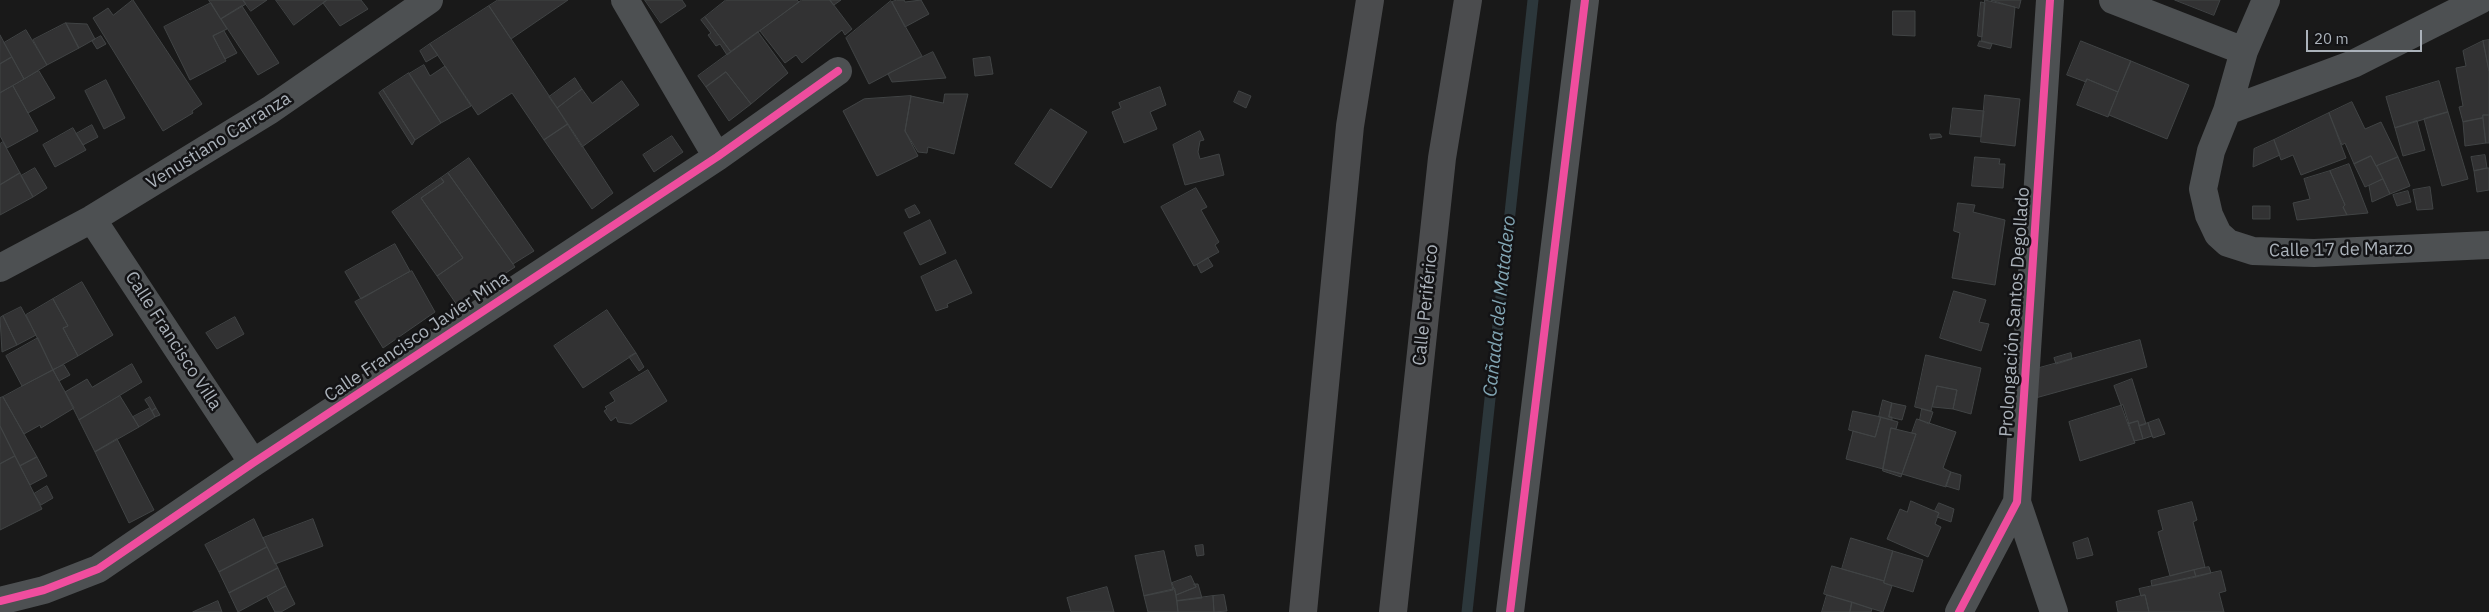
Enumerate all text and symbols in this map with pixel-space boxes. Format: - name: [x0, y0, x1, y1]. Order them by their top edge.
- scale bar: [2309, 20, 2425, 52]
- text: 20 m: [2314, 29, 2349, 48]
- street label: Venustiano Carranza: [143, 88, 295, 194]
- street label: Prolongación Santos Degollado: [1995, 186, 2035, 438]
- water label: Cañada del Matadero: [1479, 214, 1521, 398]
- street label: Calle 17 de Marzo: [2269, 238, 2413, 262]
- street label: Calle Periférico: [1409, 243, 1443, 367]
- street label: Calle Francisco Javier Mina: [321, 267, 513, 407]
- street label: Calle Francisco Villa: [120, 268, 226, 414]

